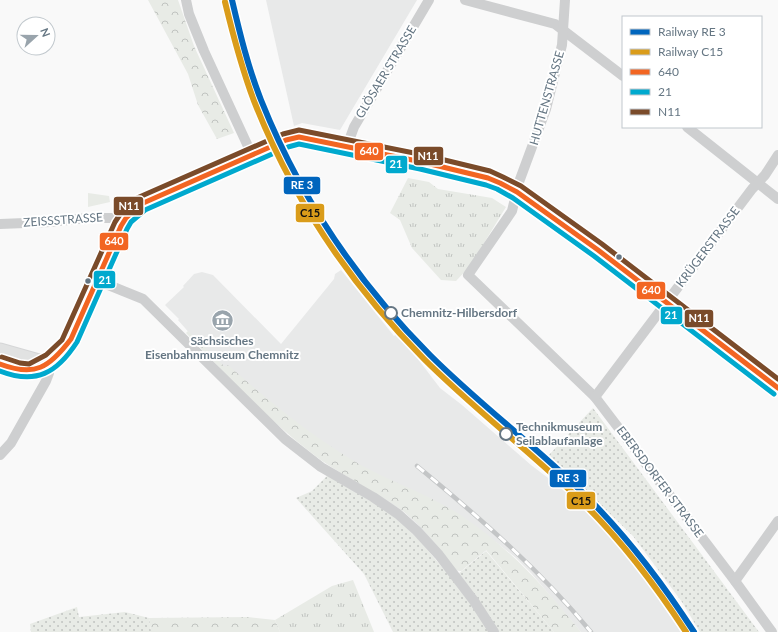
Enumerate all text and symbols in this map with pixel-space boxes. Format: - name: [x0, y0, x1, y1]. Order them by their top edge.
- north arrow: [16, 16, 56, 56]
- legend: [622, 16, 762, 128]
- street label: GLÖSAER STRASSE: [352, 23, 419, 121]
- text: Railway RE 3: [658, 24, 726, 39]
- text: N: [38, 26, 53, 39]
- text: Railway C15: [658, 44, 723, 59]
- street label: HUTTENSTRASSE: [526, 49, 567, 147]
- text: 640: [658, 64, 679, 79]
- text: 21: [658, 84, 672, 99]
- text: N11: [658, 104, 681, 119]
- line badge: 640: [354, 142, 384, 161]
- text: 640: [359, 144, 379, 157]
- line badge: N11: [413, 146, 444, 166]
- text: N11: [417, 149, 439, 162]
- line badge: 21: [385, 155, 408, 174]
- text: 21: [390, 157, 402, 170]
- line badge: RE 3: [283, 176, 321, 195]
- text: RE 3: [291, 178, 313, 191]
- line badge: N11: [113, 196, 144, 216]
- text: N11: [118, 199, 140, 212]
- line badge: C15: [295, 203, 325, 223]
- street label: KRÜGERSTRASSE: [673, 204, 743, 290]
- text: C15: [300, 206, 320, 219]
- street label: ZEISSSTRASSE: [23, 209, 103, 230]
- line badge: 640: [99, 232, 129, 251]
- text: 640: [104, 234, 124, 247]
- unlabelled marker: [614, 252, 624, 262]
- line badge: 21: [93, 270, 116, 289]
- text: 21: [99, 273, 111, 286]
- unlabelled marker: [83, 276, 93, 286]
- line badge: 640: [636, 281, 666, 300]
- text: 640: [641, 283, 661, 296]
- place label: Chemnitz-Hilbersdorf: [401, 305, 518, 320]
- marker: Chemnitz-Hilbersdorf: [384, 306, 398, 320]
- line badge: 21: [660, 306, 683, 325]
- museum icon: Sächsisches Eisenbahnmuseum Chemnitz: [209, 307, 235, 333]
- text: 21: [665, 308, 677, 321]
- line badge: N11: [684, 309, 714, 328]
- text: N11: [688, 311, 710, 324]
- place label: Sächsisches Eisenbahnmuseum Chemnitz: [145, 333, 299, 362]
- place label: Technikmuseum Seilablaufanlage: [516, 419, 603, 448]
- street label: EBERSDORFER STRASSE: [614, 423, 707, 540]
- marker: Technikmuseum Seilablaufanlage: [499, 427, 513, 441]
- line badge: RE 3: [549, 469, 587, 488]
- text: RE 3: [557, 471, 579, 484]
- line badge: C15: [566, 491, 596, 510]
- text: C15: [571, 494, 591, 507]

